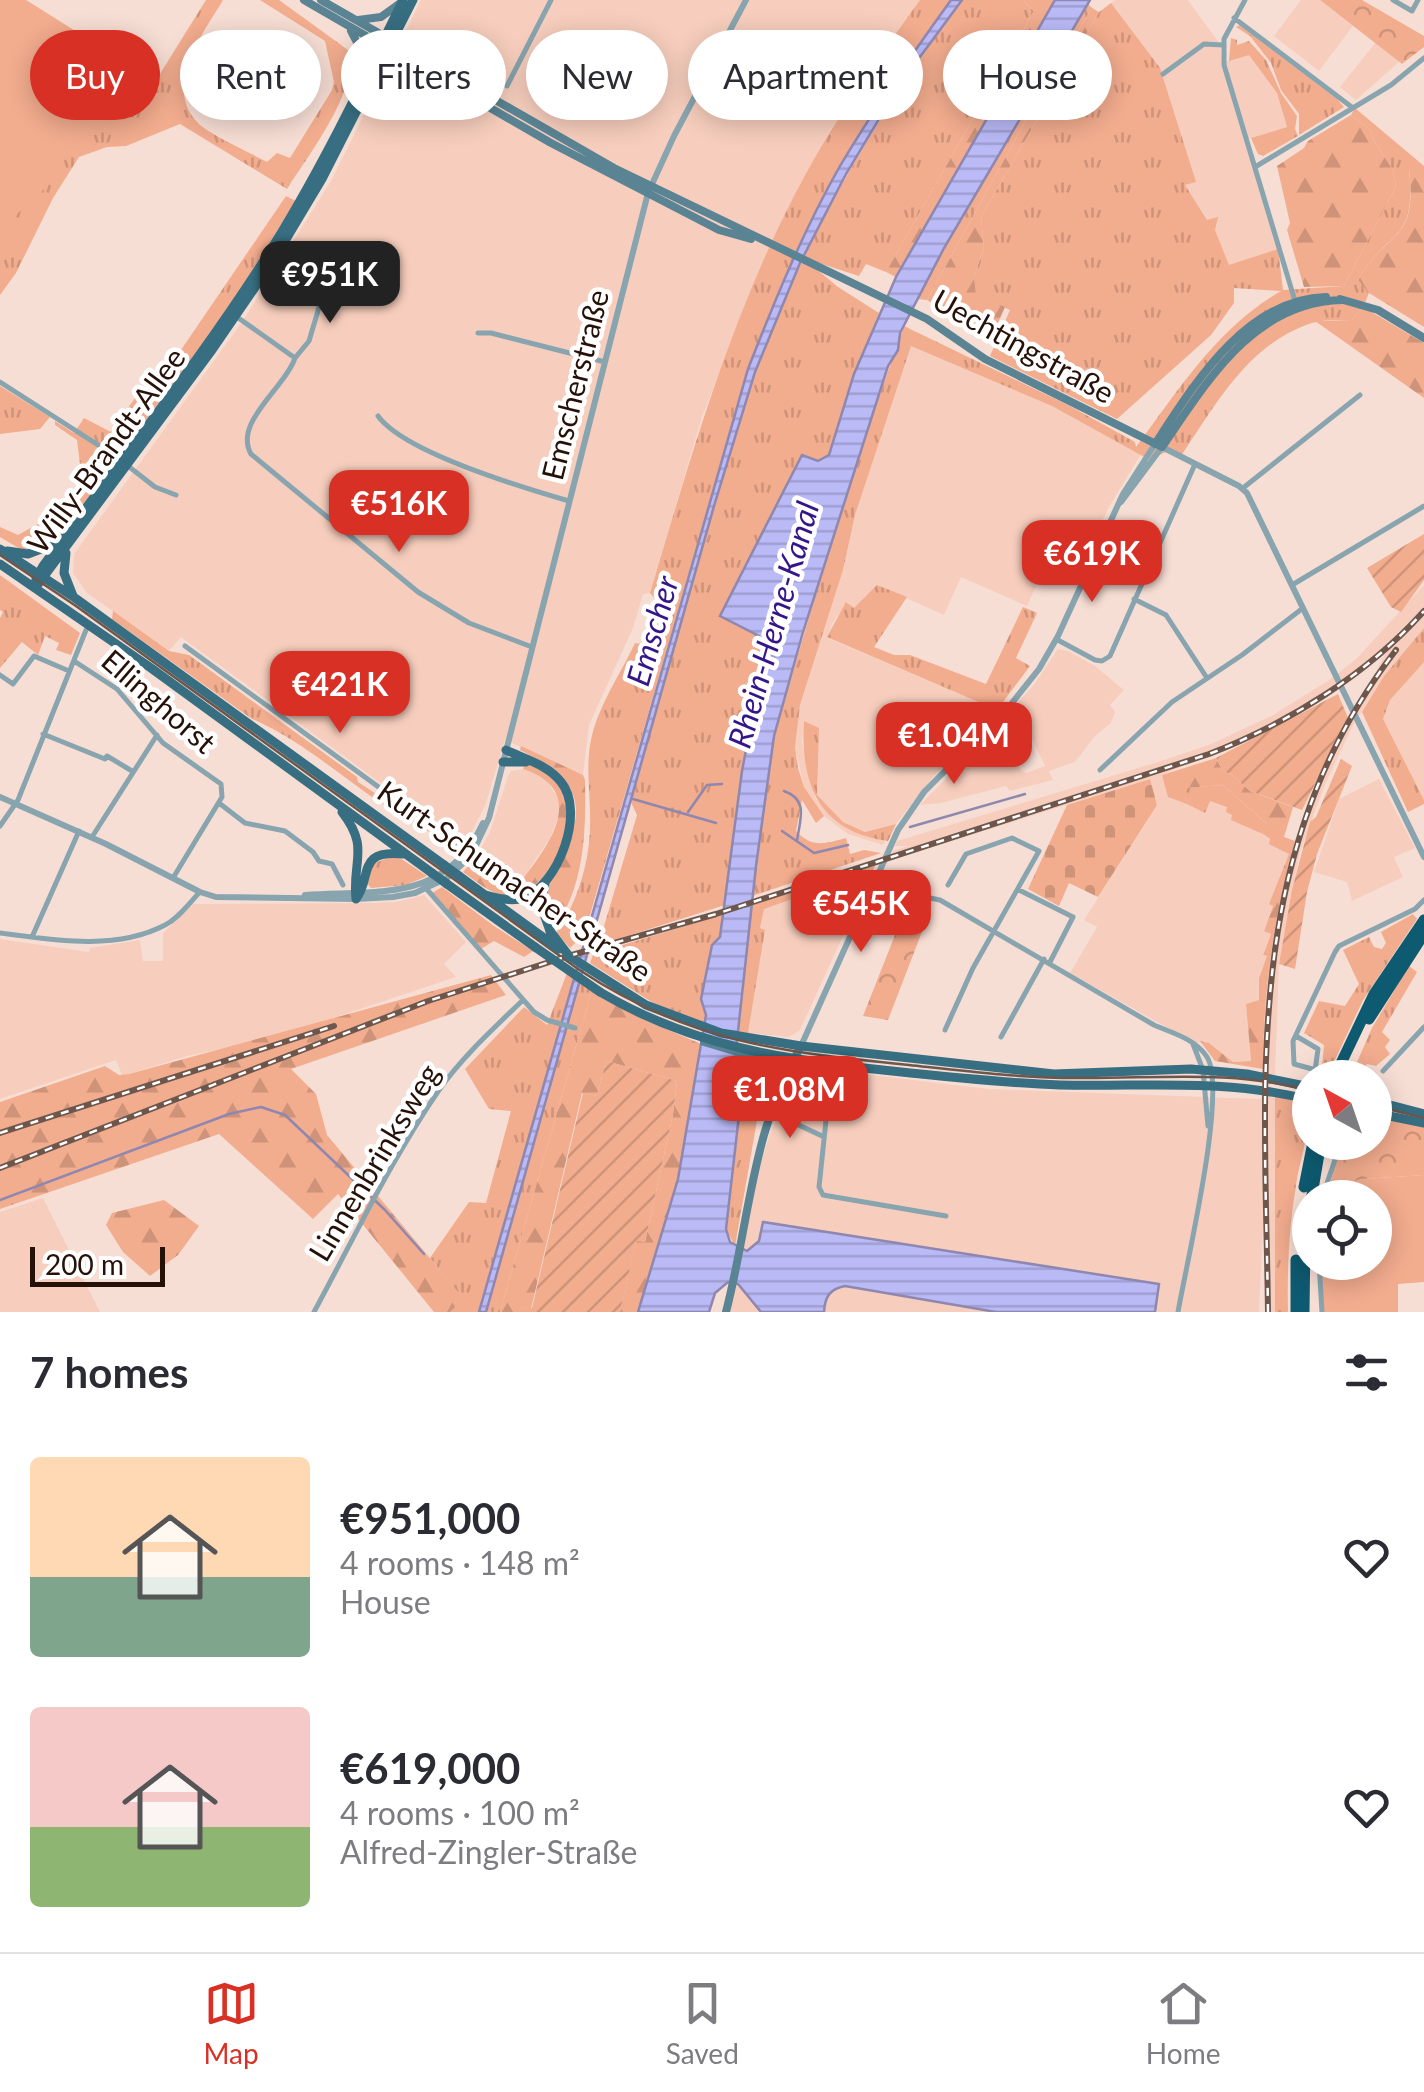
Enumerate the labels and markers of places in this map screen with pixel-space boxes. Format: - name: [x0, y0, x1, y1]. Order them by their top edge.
- pin: €951K: [260, 241, 400, 326]
- pin: €516K: [329, 470, 469, 555]
- pin: €619K: [1022, 520, 1162, 605]
- pin: €421K: [270, 651, 410, 736]
- pin: €1.04M: [873, 702, 1035, 787]
- pin: €545K: [791, 870, 931, 955]
- pin: €1.08M: [709, 1056, 871, 1141]

